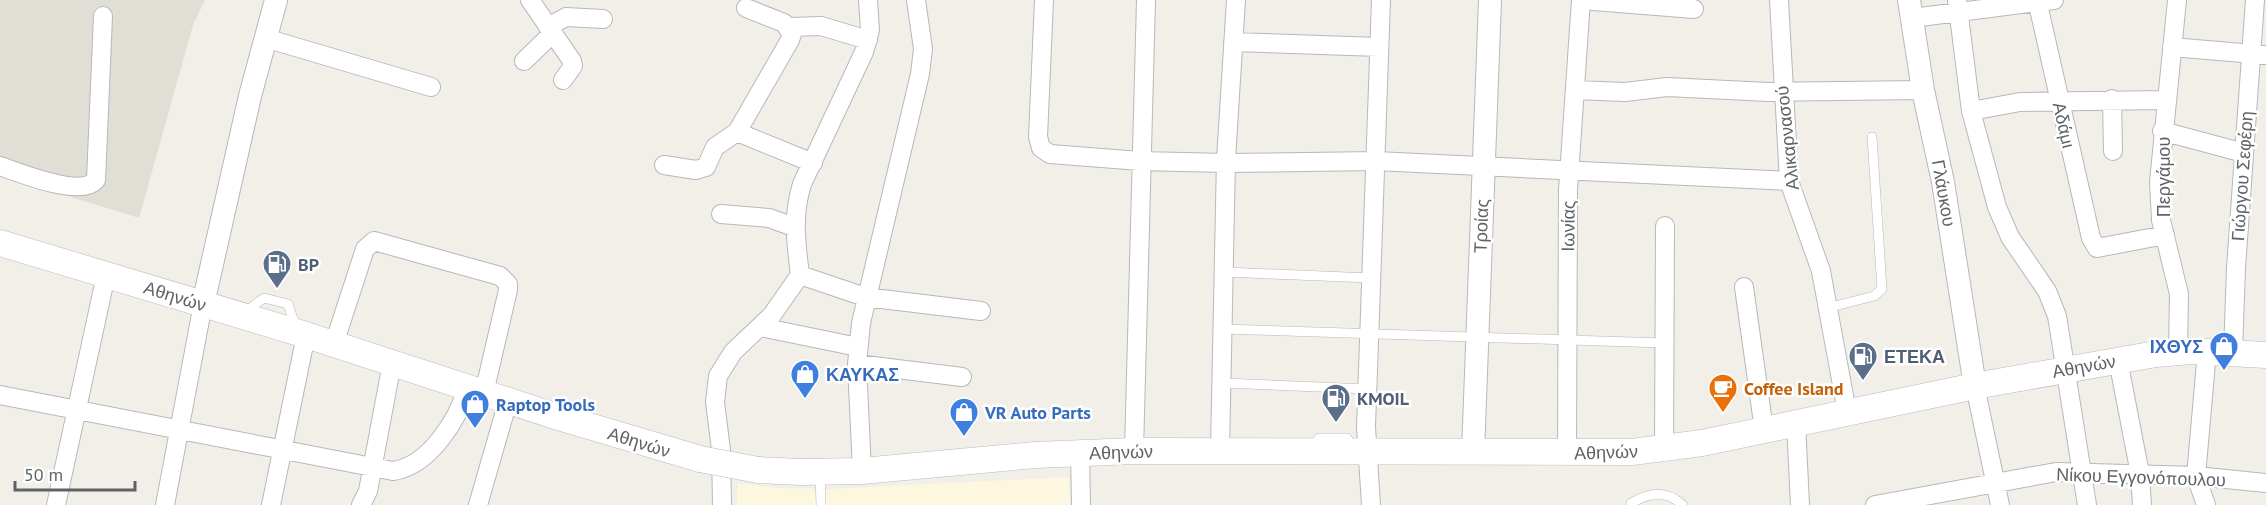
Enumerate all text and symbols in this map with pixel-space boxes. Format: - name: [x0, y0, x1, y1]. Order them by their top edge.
- street label: Αλικαρνασού: [1770, 85, 1804, 191]
- street label: Αδάμι: [2048, 100, 2080, 150]
- street label: Γιώργου Σεφέρη: [2226, 110, 2258, 242]
- street label: Περγάμου: [2152, 137, 2175, 217]
- street label: Γλάυκου: [1927, 158, 1961, 228]
- street label: Τροίας: [1469, 198, 1493, 254]
- street label: Ιωνίας: [1556, 200, 1580, 252]
- fuel station icon: BP: [261, 248, 293, 290]
- place label: BP: [298, 253, 319, 276]
- street label: Αθηνών: [141, 276, 209, 316]
- shop icon: ΙΧΘΥΣ: [2208, 330, 2240, 372]
- place label: ΙΧΘΥΣ: [2150, 335, 2203, 358]
- fuel station icon: ΕΤΕΚΑ: [1847, 340, 1879, 382]
- place label: ΕΤΕΚΑ: [1884, 345, 1945, 368]
- street label: Αθηνών: [2050, 349, 2118, 383]
- shop icon: ΚΑΥΚΑΣ: [789, 358, 821, 400]
- place label: ΚΑΥΚΑΣ: [826, 363, 899, 386]
- cafe icon: Coffee Island: [1707, 372, 1739, 414]
- place label: Coffee Island: [1744, 377, 1844, 400]
- fuel station icon: KMOIL: [1320, 382, 1352, 424]
- place label: KMOIL: [1357, 387, 1410, 410]
- shop icon: Raptop Tools: [459, 388, 491, 430]
- place label: Raptop Tools: [496, 393, 596, 416]
- shop icon: VR Auto Parts: [948, 396, 980, 438]
- place label: VR Auto Parts: [984, 401, 1091, 424]
- street label: Αθηνών: [605, 422, 673, 462]
- street label: Αθηνών: [1089, 439, 1153, 465]
- street label: Αθηνών: [1574, 439, 1638, 465]
- scale bar: [15, 454, 135, 492]
- text: 50 m: [24, 463, 63, 486]
- street label: Νίκου Εγγονόπουλου: [2056, 463, 2226, 491]

